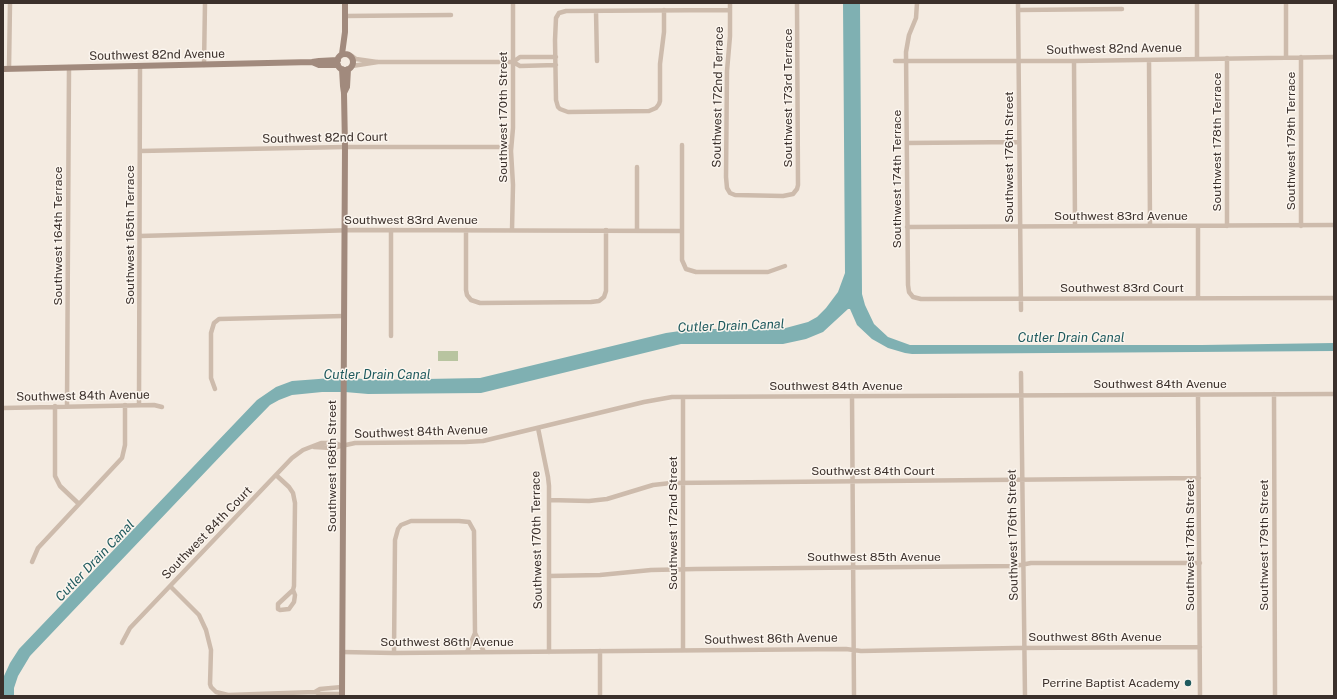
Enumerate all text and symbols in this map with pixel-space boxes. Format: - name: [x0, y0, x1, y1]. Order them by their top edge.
- street label: Southwest 172nd Terrace: [710, 26, 726, 168]
- street label: Southwest 173rd Terrace: [781, 29, 795, 167]
- street label: Southwest 82nd Avenue: [1046, 41, 1182, 57]
- street label: Southwest 82nd Avenue: [89, 47, 225, 63]
- street label: Southwest 170th Street: [496, 51, 510, 183]
- street label: Southwest 179th Terrace: [1284, 72, 1298, 210]
- street label: Southwest 178th Terrace: [1210, 73, 1224, 211]
- street label: Southwest 176th Street: [1002, 91, 1016, 223]
- street label: Southwest 174th Terrace: [890, 110, 904, 248]
- street label: Southwest 82nd Court: [262, 130, 388, 146]
- street label: Southwest 165th Terrace: [123, 165, 137, 305]
- street label: Southwest 164th Terrace: [51, 166, 65, 306]
- street label: Southwest 83rd Avenue: [1054, 209, 1188, 223]
- street label: Southwest 83rd Avenue: [344, 213, 478, 227]
- street label: Southwest 83rd Court: [1060, 281, 1184, 295]
- water label: Cutler Drain Canal: [677, 316, 785, 336]
- water label: Cutler Drain Canal: [1017, 330, 1125, 346]
- water label: Cutler Drain Canal: [323, 367, 431, 383]
- street label: Southwest 84th Avenue: [1093, 377, 1227, 391]
- street label: Southwest 84th Avenue: [769, 379, 903, 393]
- street label: Southwest 84th Avenue: [16, 388, 150, 404]
- street label: Southwest 168th Street: [325, 400, 339, 532]
- street label: Southwest 84th Avenue: [354, 422, 488, 442]
- street label: Southwest 172nd Street: [666, 456, 680, 590]
- street label: Southwest 84th Court: [811, 464, 935, 478]
- street label: Southwest 176th Street: [1005, 469, 1021, 601]
- street label: Southwest 170th Terrace: [529, 471, 545, 609]
- street label: Southwest 178th Street: [1183, 479, 1197, 611]
- street label: Southwest 179th Street: [1257, 479, 1271, 611]
- street label: Southwest 84th Court: [159, 484, 255, 582]
- water label: Cutler Drain Canal: [52, 517, 138, 605]
- street label: Southwest 85th Avenue: [807, 550, 941, 564]
- street label: Southwest 86th Avenue: [1028, 630, 1162, 644]
- street label: Southwest 86th Avenue: [704, 631, 838, 647]
- street label: Southwest 86th Avenue: [380, 635, 514, 649]
- place label: Perrine Baptist Academy: [1042, 676, 1180, 690]
- marker: Perrine Baptist Academy: [1183, 678, 1193, 688]

